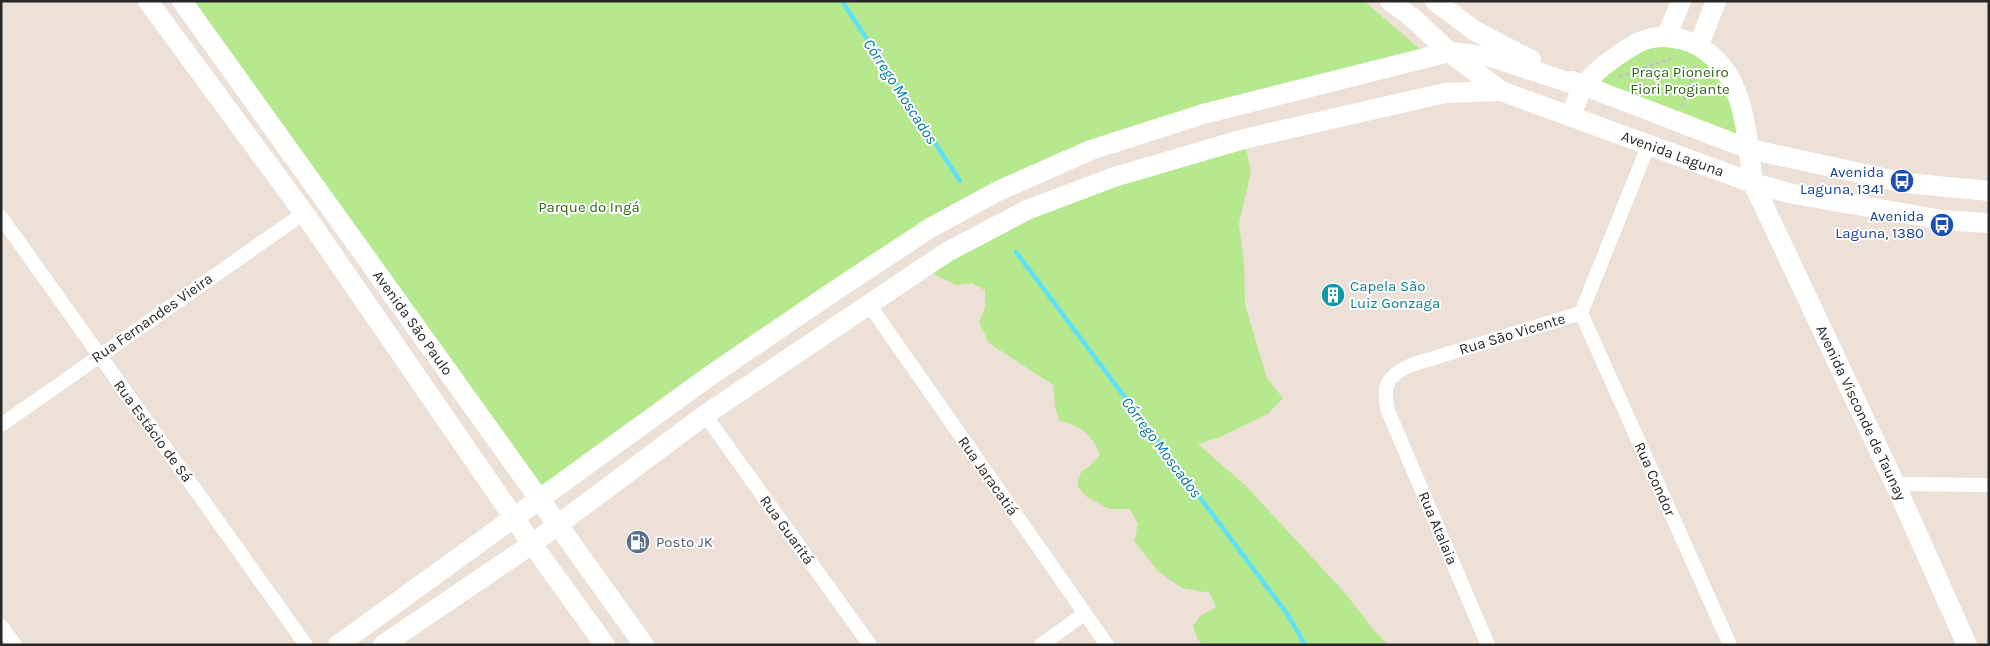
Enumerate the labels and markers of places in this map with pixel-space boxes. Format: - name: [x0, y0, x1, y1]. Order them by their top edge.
- place label: Avenida Laguna, 1341: [1800, 163, 1884, 198]
- bus stop icon: Avenida Laguna, 1341: [1889, 168, 1915, 194]
- place label: Avenida Laguna, 1380: [1835, 207, 1924, 242]
- bus stop icon: Avenida Laguna, 1380: [1929, 212, 1955, 238]
- place label: Capela São Luiz Gonzaga: [1350, 277, 1440, 312]
- building icon: Capela São Luiz Gonzaga: [1320, 282, 1346, 308]
- fuel station icon: Posto JK: [625, 529, 651, 555]
- place label: Posto JK: [656, 533, 713, 551]

